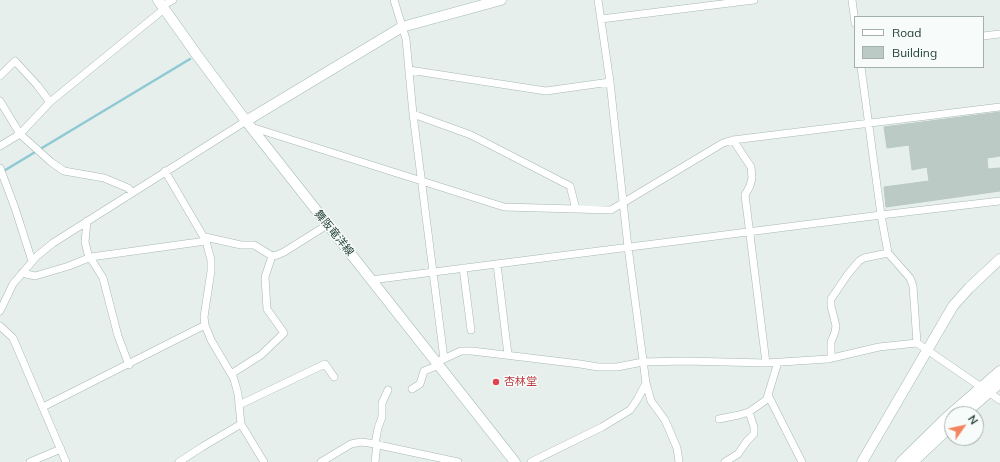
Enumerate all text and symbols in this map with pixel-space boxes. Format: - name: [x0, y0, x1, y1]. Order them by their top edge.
- legend: [854, 16, 984, 68]
- text: Road: [892, 25, 921, 40]
- text: Building: [892, 45, 937, 60]
- street label: 舞阪竜洋線: [312, 207, 356, 259]
- place label: 杏林堂: [504, 375, 537, 389]
- marker: 杏林堂: [491, 377, 501, 387]
- north arrow: [944, 406, 984, 446]
- text: N: [965, 412, 981, 427]

